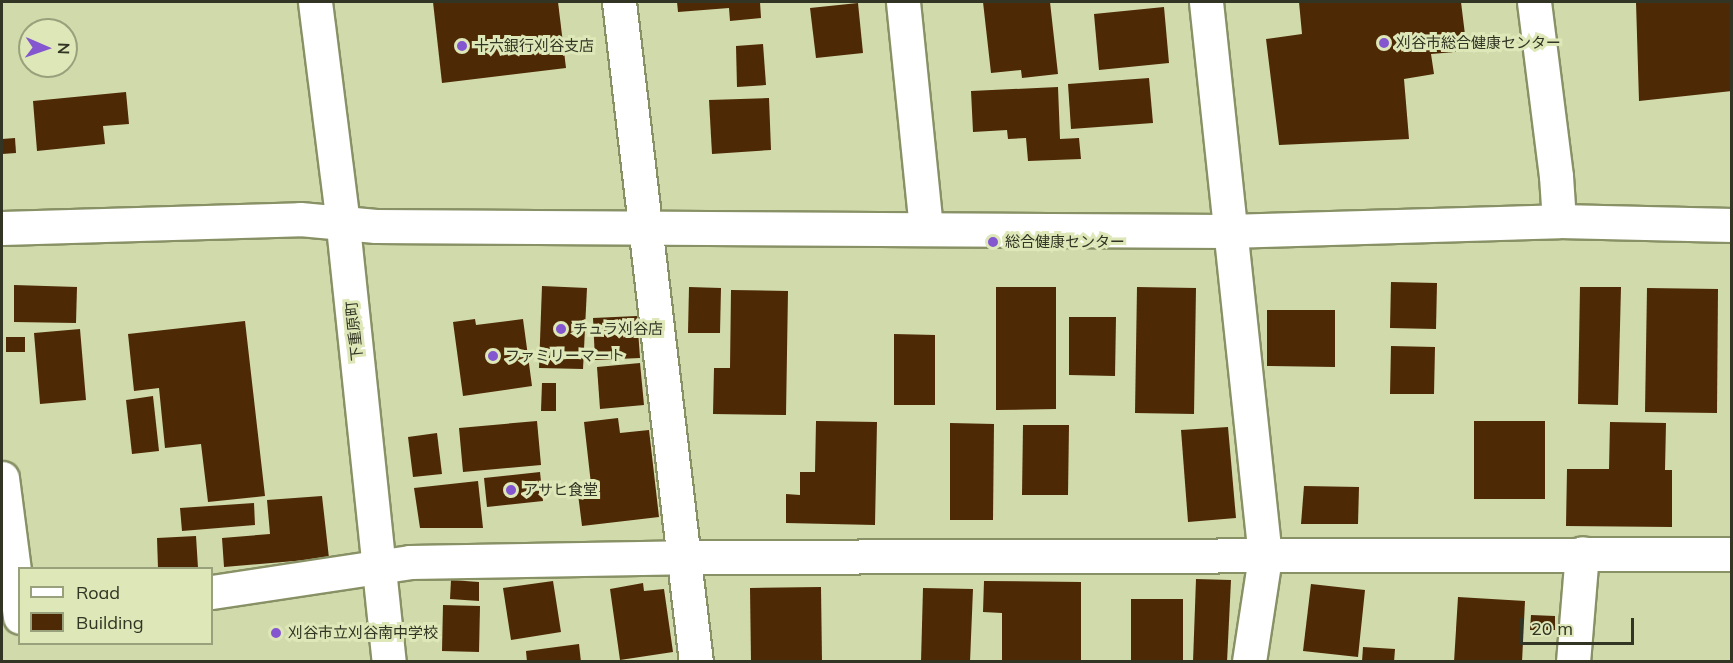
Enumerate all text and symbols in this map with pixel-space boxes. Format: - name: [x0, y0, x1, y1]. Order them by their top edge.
- north arrow: [18, 18, 78, 78]
- place label: 刈谷市総合健康センター: [1396, 34, 1561, 52]
- marker: 刈谷市総合健康センター: [1377, 36, 1391, 50]
- place label: 十六銀行刈谷支店: [474, 37, 594, 55]
- marker: 十六銀行刈谷支店: [455, 39, 469, 53]
- text: N: [54, 42, 74, 55]
- place label: 総合健康センター: [1005, 233, 1125, 251]
- marker: 総合健康センター: [986, 235, 1000, 249]
- street label: 下重原町: [342, 300, 366, 362]
- place label: チュラ刈谷店: [573, 320, 663, 338]
- marker: チュラ刈谷店: [554, 322, 568, 336]
- place label: ファミリーマート: [505, 347, 625, 365]
- marker: ファミリーマート: [486, 349, 500, 363]
- place label: アサヒ食堂: [523, 481, 598, 499]
- marker: アサヒ食堂: [504, 483, 518, 497]
- legend: [18, 567, 213, 645]
- text: Road: [76, 581, 120, 604]
- scale bar: [1523, 606, 1637, 644]
- text: Building: [76, 611, 144, 634]
- text: 20 m: [1531, 617, 1573, 640]
- place label: 刈谷市立刈谷南中学校: [288, 624, 438, 642]
- marker: 刈谷市立刈谷南中学校: [269, 626, 283, 640]

